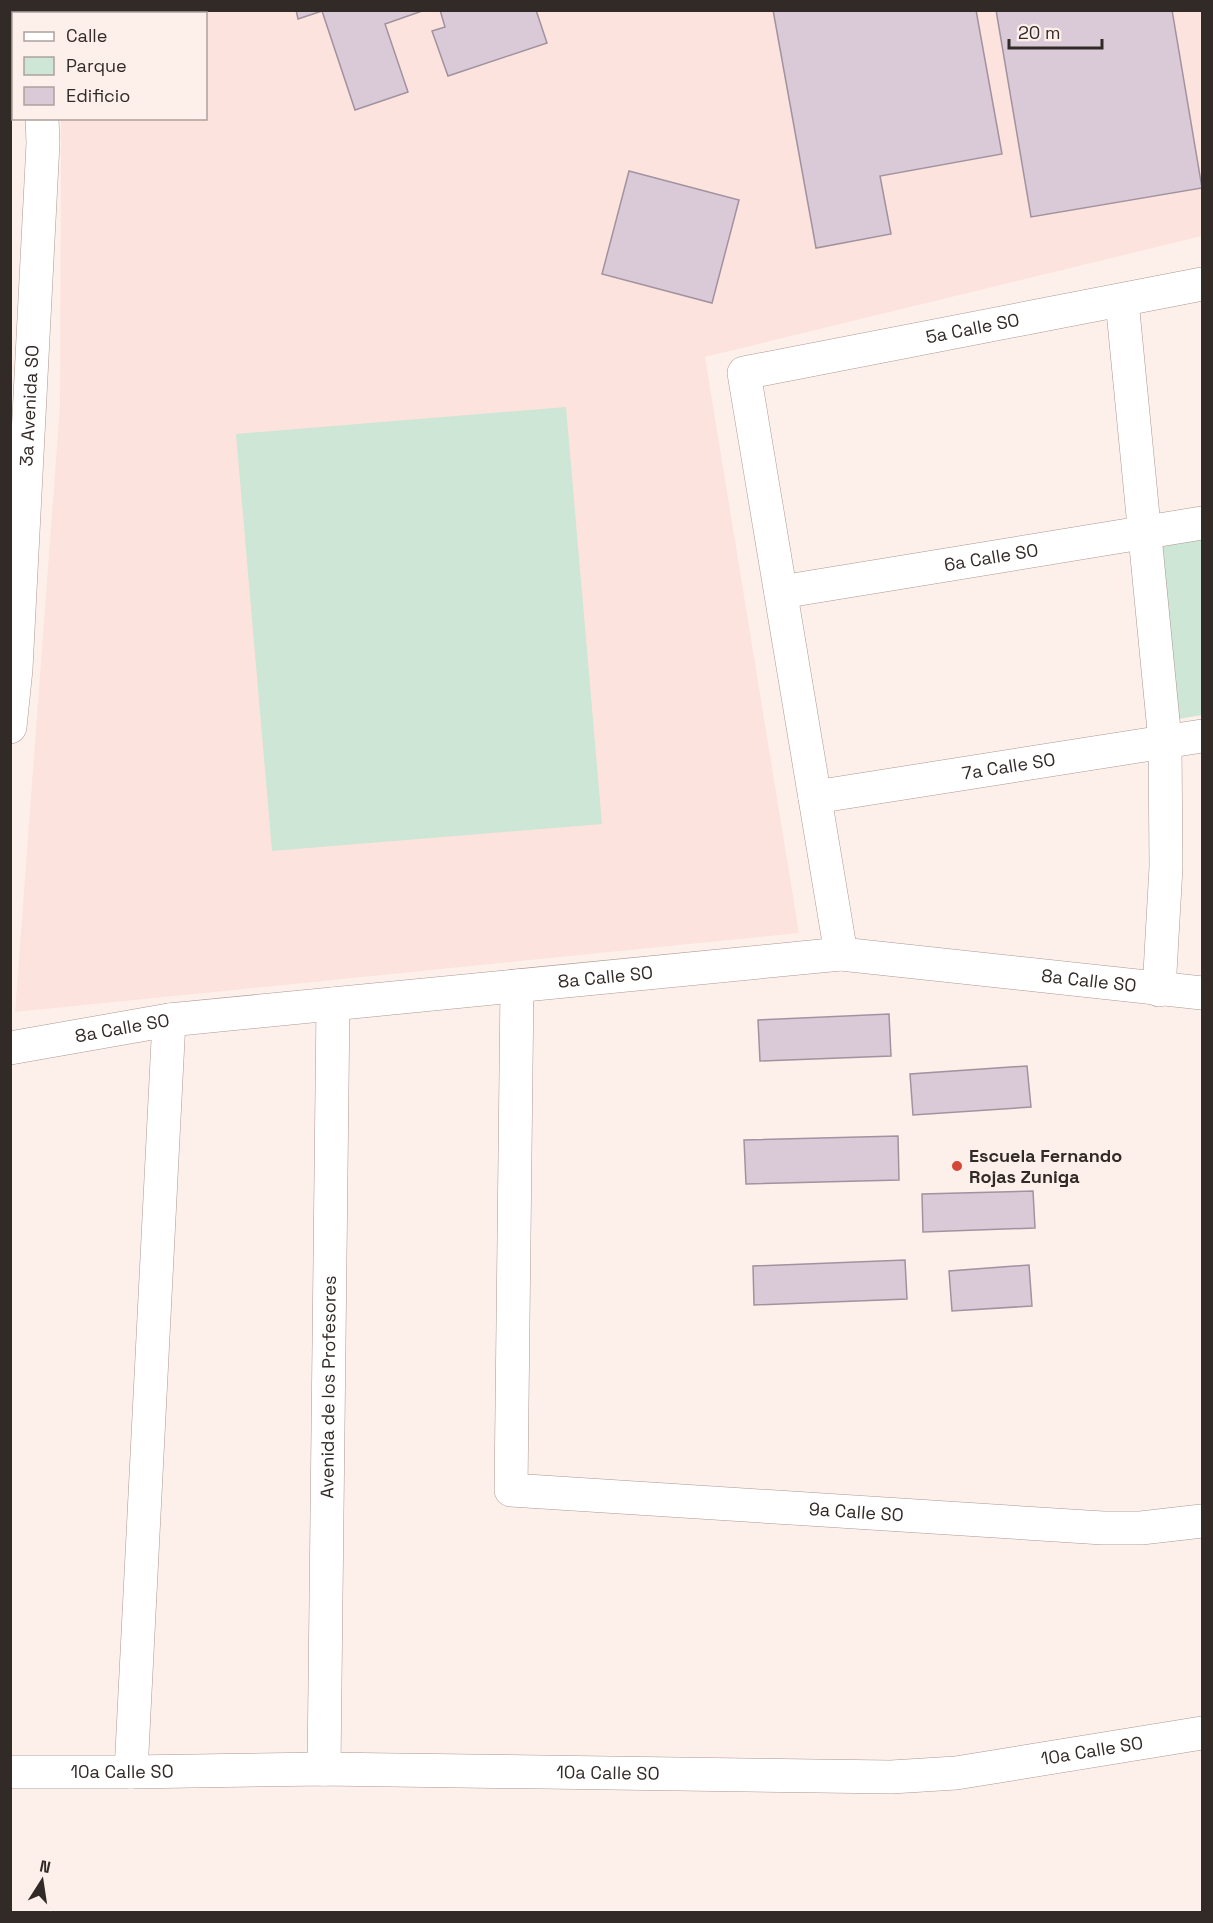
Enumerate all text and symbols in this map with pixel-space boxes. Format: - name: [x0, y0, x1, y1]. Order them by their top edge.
- legend: [12, 12, 207, 120]
- scale bar: [1009, 12, 1102, 50]
- text: 20 m: [1018, 21, 1061, 44]
- text: Calle: [66, 24, 107, 47]
- text: Parque: [66, 54, 127, 77]
- text: Edificio: [66, 84, 130, 107]
- street label: 5a Calle SO: [924, 308, 1021, 348]
- street label: 3a Avenida SO: [14, 344, 44, 467]
- street label: 6a Calle SO: [942, 538, 1040, 576]
- street label: 7a Calle SO: [960, 747, 1057, 785]
- street label: 8a Calle SO: [557, 961, 654, 993]
- street label: 8a Calle SO: [1040, 964, 1138, 997]
- street label: 8a Calle SO: [73, 1008, 171, 1047]
- place label: Escuela Fernando Rojas Zuniga: [969, 1144, 1122, 1188]
- marker: Escuela Fernando Rojas Zuniga: [950, 1159, 964, 1173]
- street label: Avenida de los Profesores: [315, 1275, 341, 1499]
- street label: 9a Calle SO: [808, 1497, 905, 1526]
- street label: 10a Calle SO: [1039, 1731, 1145, 1770]
- street label: 10a Calle SO: [70, 1759, 174, 1783]
- street label: 10a Calle SO: [556, 1760, 660, 1785]
- north arrow: [12, 1851, 72, 1911]
- text: N: [38, 1855, 52, 1878]

